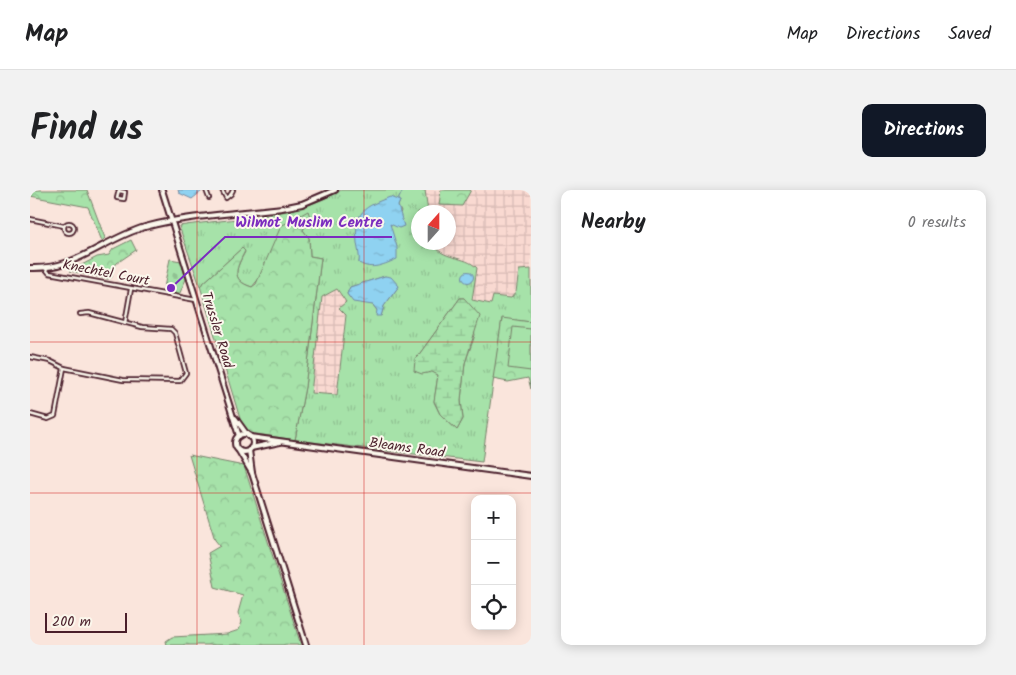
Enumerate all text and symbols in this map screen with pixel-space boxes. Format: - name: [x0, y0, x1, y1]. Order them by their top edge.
- text: Map: [25, 15, 68, 54]
- text: Map: [786, 20, 818, 49]
- text: Directions: [846, 20, 920, 49]
- text: Saved: [948, 20, 991, 49]
- text: Find us: [30, 102, 143, 158]
- button: Directions: [862, 104, 986, 157]
- north arrow: [411, 205, 456, 250]
- text: Nearby: [581, 206, 646, 239]
- callout: Wilmot Muslim Centre: [225, 207, 392, 237]
- text: 0 results: [908, 210, 966, 235]
- text: Wilmot Muslim Centre: [235, 211, 383, 235]
- street label: Knechtel Court: [61, 254, 152, 292]
- street label: Trussler Road: [195, 289, 239, 372]
- street label: Bleams Road: [368, 432, 447, 464]
- map controls: [471, 495, 516, 630]
- button: +: [471, 495, 516, 540]
- button: −: [471, 540, 516, 585]
- button: locate: [471, 585, 516, 630]
- scale bar: [45, 610, 128, 633]
- text: 200 m: [52, 611, 91, 633]

